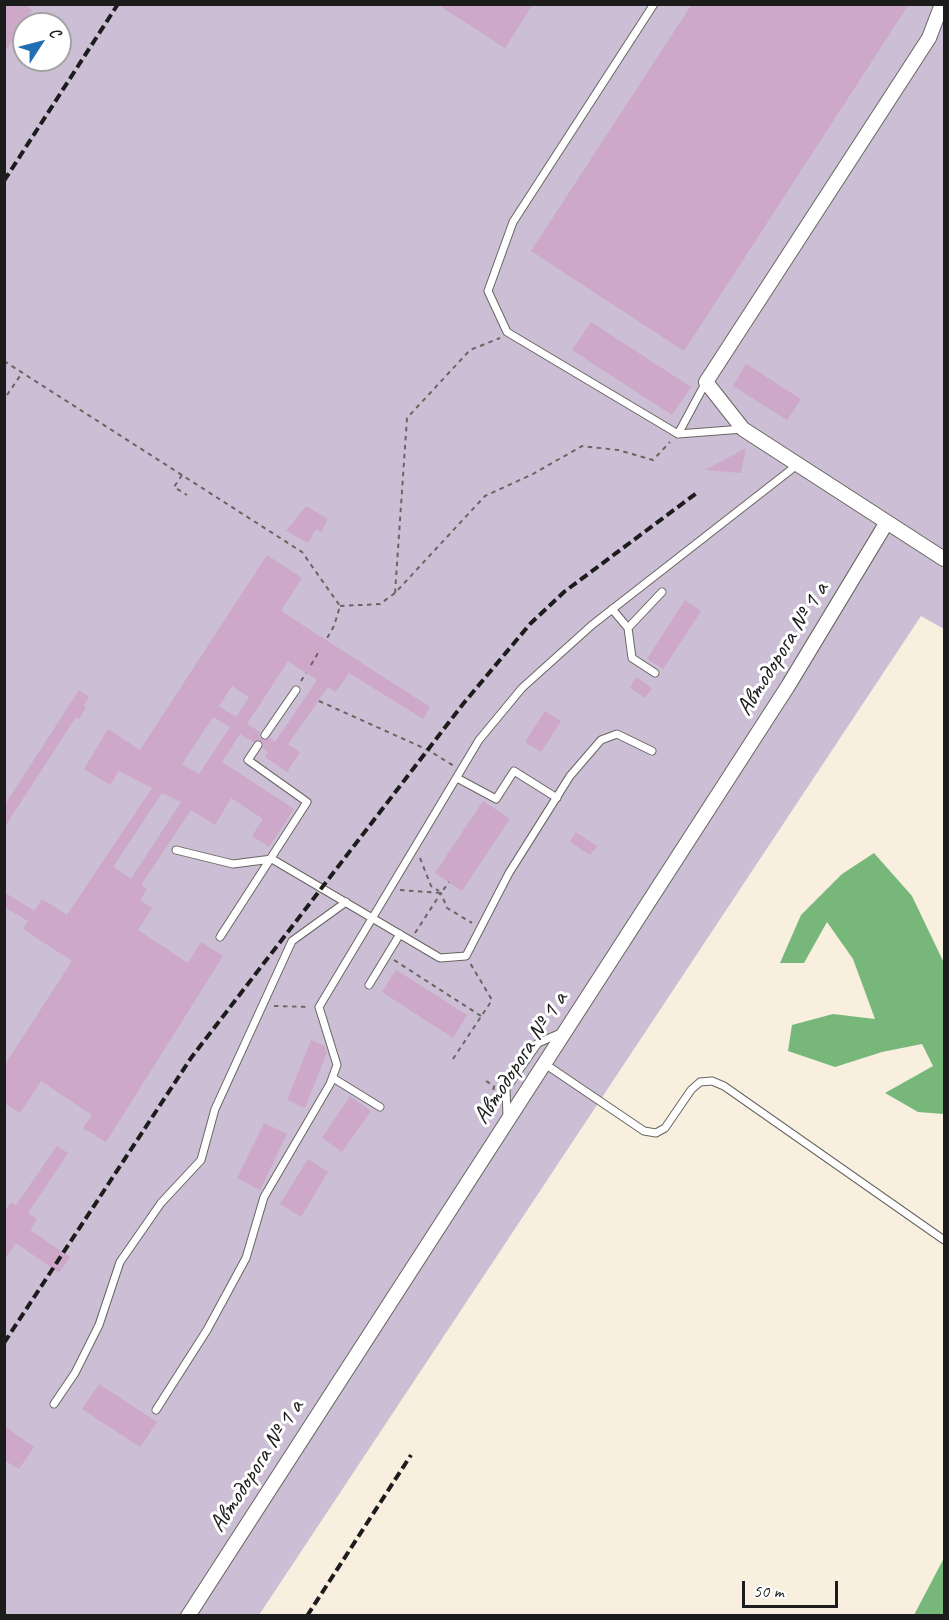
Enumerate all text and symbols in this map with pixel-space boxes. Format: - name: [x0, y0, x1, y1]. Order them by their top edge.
- north arrow: [12, 12, 72, 72]
- text: С: [45, 24, 65, 42]
- street label: Автодорога № 1 а: [731, 577, 835, 721]
- street label: Автодорога № 1 а: [468, 986, 574, 1130]
- street label: Автодорога № 1 а: [204, 1394, 310, 1538]
- scale bar: [745, 1569, 841, 1607]
- text: 50 m: [753, 1580, 784, 1602]

